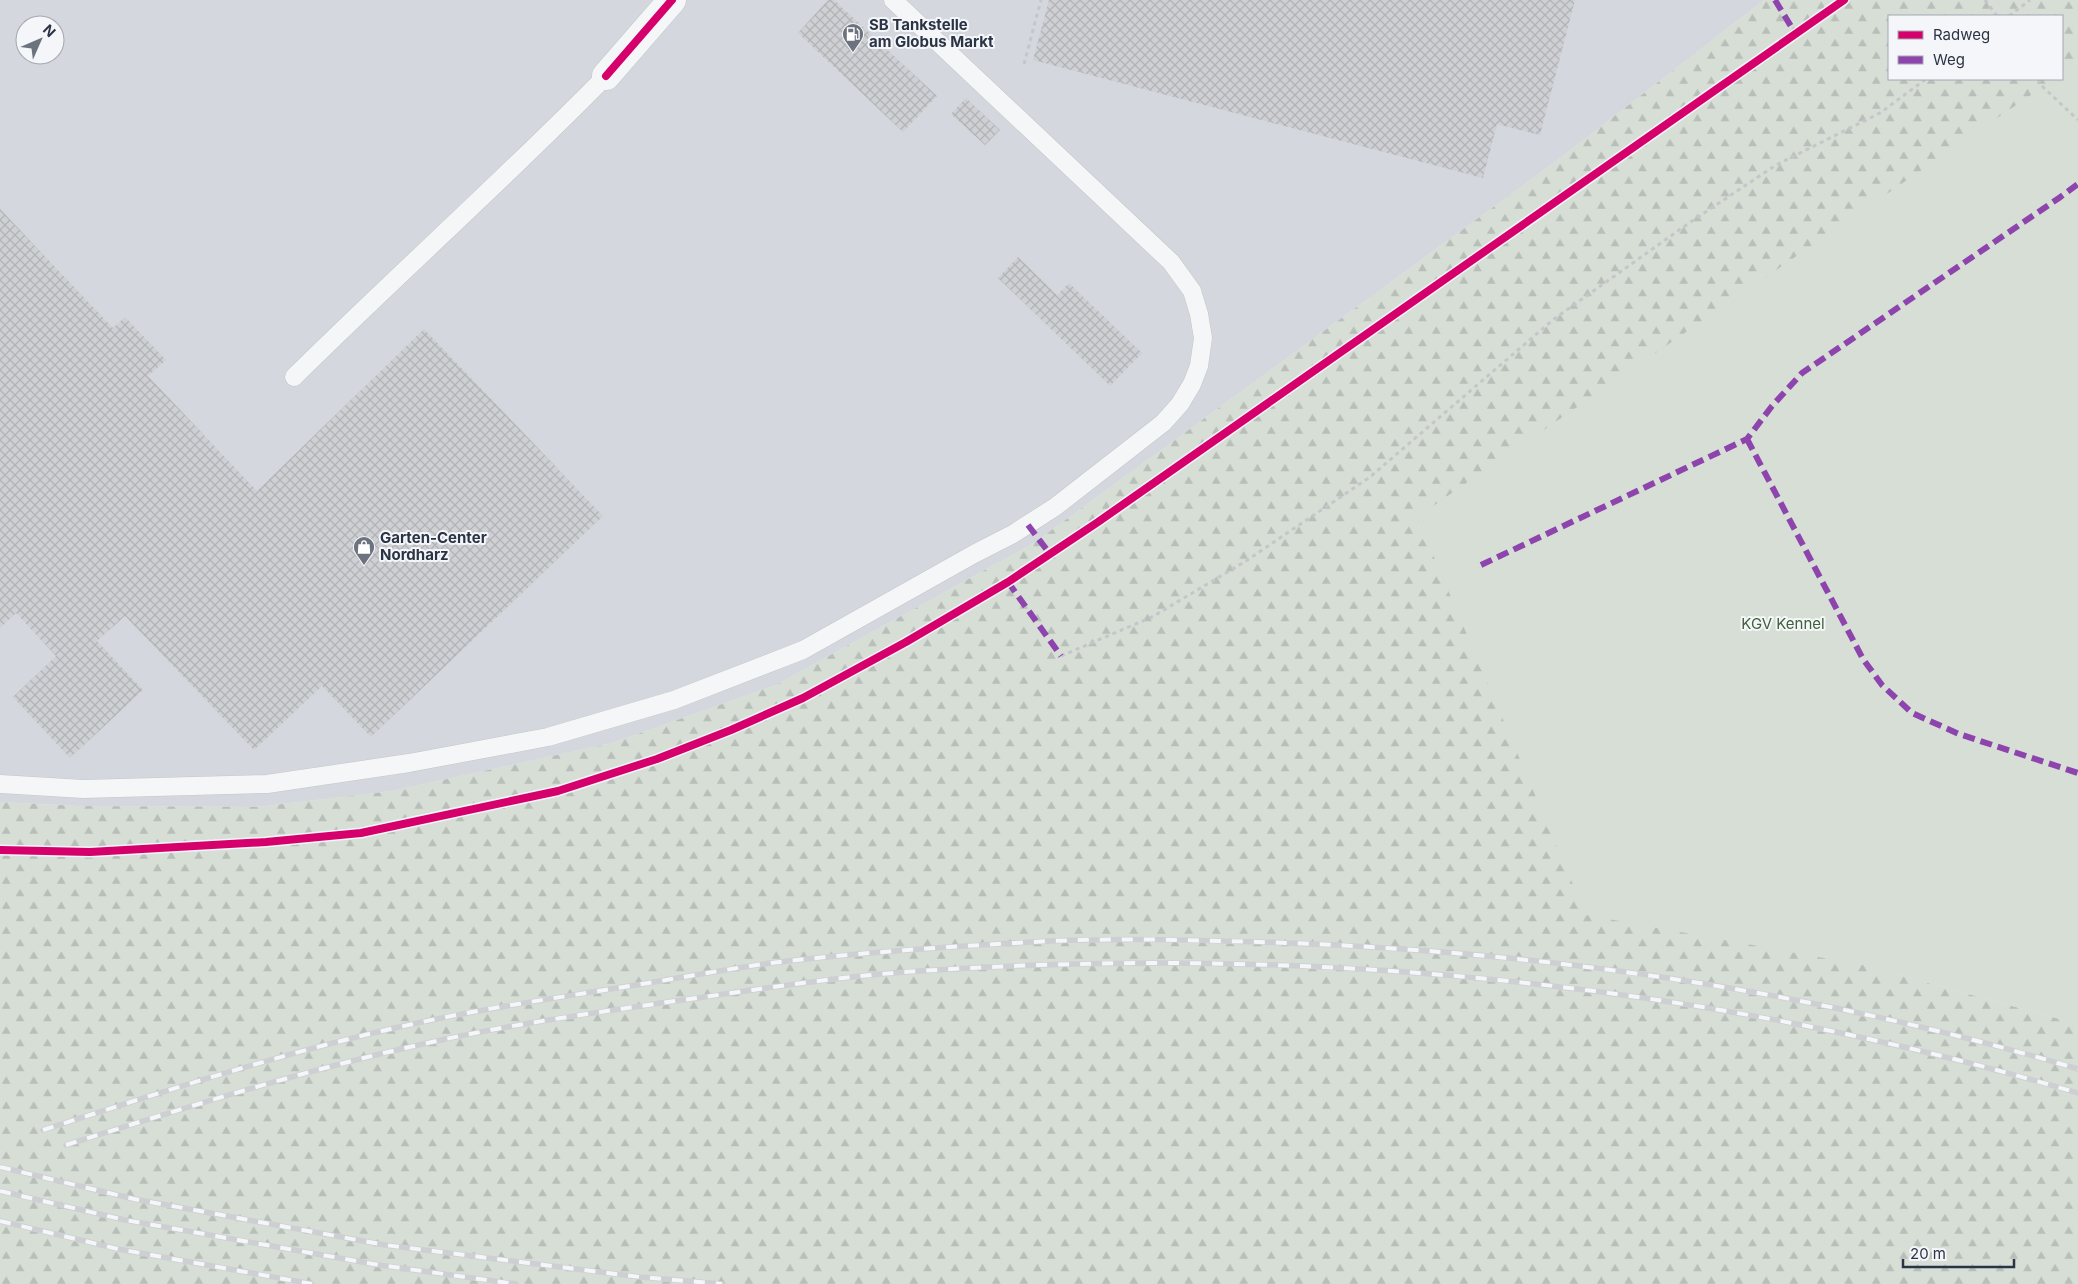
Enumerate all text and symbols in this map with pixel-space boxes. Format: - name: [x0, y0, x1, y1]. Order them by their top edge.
- north arrow: [15, 15, 65, 65]
- place label: SB Tankstelle am Globus Markt: [869, 15, 994, 51]
- legend: [1888, 15, 2063, 80]
- text: N: [40, 21, 59, 40]
- fuel station icon: SB Tankstelle am Globus Markt: [841, 22, 865, 53]
- text: Radweg: [1933, 25, 1990, 44]
- text: Weg: [1933, 50, 1965, 69]
- place label: Garten-Center Nordharz: [380, 528, 487, 564]
- shop icon: Garten-Center Nordharz: [352, 535, 376, 566]
- park label: KGV Kennel: [1741, 614, 1825, 633]
- scale bar: [1903, 1236, 2014, 1268]
- text: 20 m: [1910, 1244, 1946, 1263]

